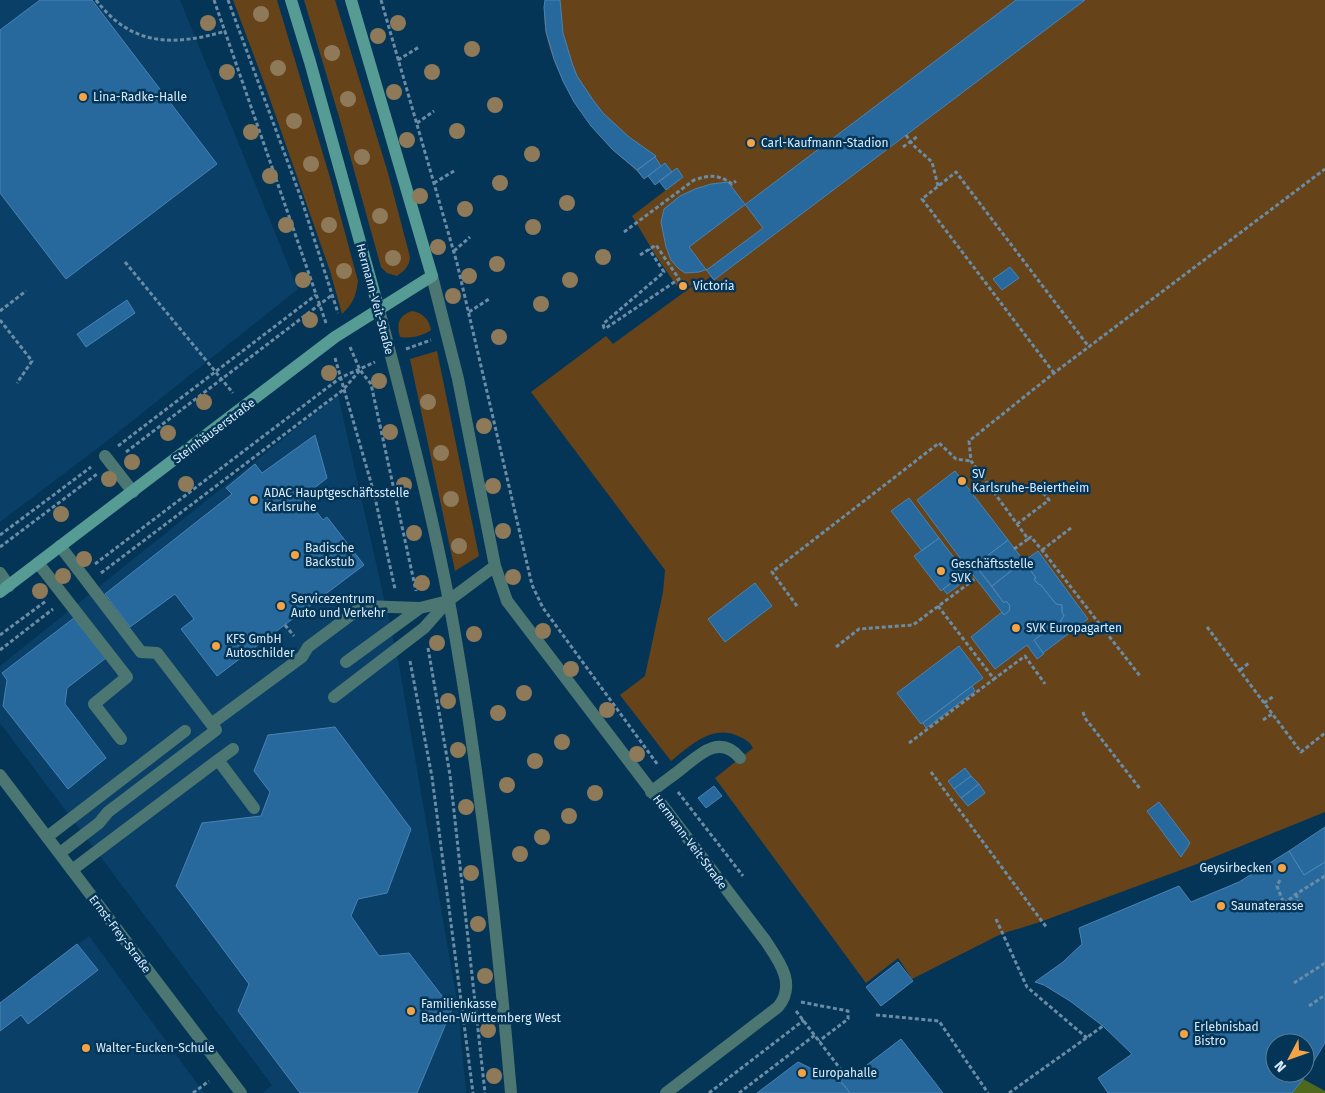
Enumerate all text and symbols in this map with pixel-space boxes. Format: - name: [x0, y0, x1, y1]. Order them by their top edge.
- place label: Lina-Radke-Halle: [93, 90, 187, 104]
- marker: Lina-Radke-Halle: [77, 91, 89, 103]
- place label: Carl-Kaufmann-Stadion: [761, 136, 889, 150]
- marker: Carl-Kaufmann-Stadion: [745, 137, 757, 149]
- street label: Hermann-Veit-Straße: [353, 242, 397, 356]
- place label: Victoria: [693, 279, 735, 293]
- marker: Victoria: [677, 280, 689, 292]
- street label: Steinhäuserstraße: [170, 396, 258, 466]
- place label: SV Karlsruhe-Beiertheim: [972, 467, 1089, 495]
- marker: SV Karlsruhe-Beiertheim: [956, 475, 968, 487]
- place label: ADAC Hauptgeschäftsstelle Karlsruhe: [264, 486, 409, 514]
- marker: ADAC Hauptgeschäftsstelle Karlsruhe: [248, 494, 260, 506]
- place label: Badische Backstub: [305, 541, 355, 569]
- marker: Badische Backstub: [289, 549, 301, 561]
- place label: Geschäftsstelle SVK: [951, 557, 1034, 585]
- marker: Geschäftsstelle SVK: [935, 565, 947, 577]
- place label: Servicezentrum Auto und Verkehr: [291, 592, 386, 620]
- marker: Servicezentrum Auto und Verkehr: [275, 600, 287, 612]
- place label: SVK Europagarten: [1026, 621, 1122, 635]
- marker: SVK Europagarten: [1010, 622, 1022, 634]
- place label: KFS GmbH Autoschilder: [226, 632, 295, 660]
- marker: KFS GmbH Autoschilder: [210, 640, 222, 652]
- street label: Hermann-Veit-Straße: [650, 792, 730, 892]
- place label: Geysirbecken: [1199, 861, 1272, 875]
- marker: Geysirbecken: [1276, 862, 1288, 874]
- street label: Ernst-Frey-Straße: [86, 892, 154, 976]
- place label: Saunaterasse: [1231, 899, 1304, 913]
- marker: Saunaterasse: [1215, 900, 1227, 912]
- place label: Familienkasse Baden-Württemberg West: [421, 997, 562, 1025]
- marker: Familienkasse Baden-Württemberg West: [405, 1005, 417, 1017]
- place label: Erlebnisbad Bistro: [1194, 1020, 1259, 1048]
- marker: Erlebnisbad Bistro: [1178, 1028, 1190, 1040]
- north arrow: [1265, 1033, 1315, 1083]
- place label: Walter-Eucken-Schule: [96, 1041, 214, 1055]
- marker: Walter-Eucken-Schule: [80, 1042, 92, 1054]
- text: N: [1271, 1057, 1290, 1075]
- place label: Europahalle: [812, 1066, 877, 1080]
- marker: Europahalle: [796, 1067, 808, 1079]

